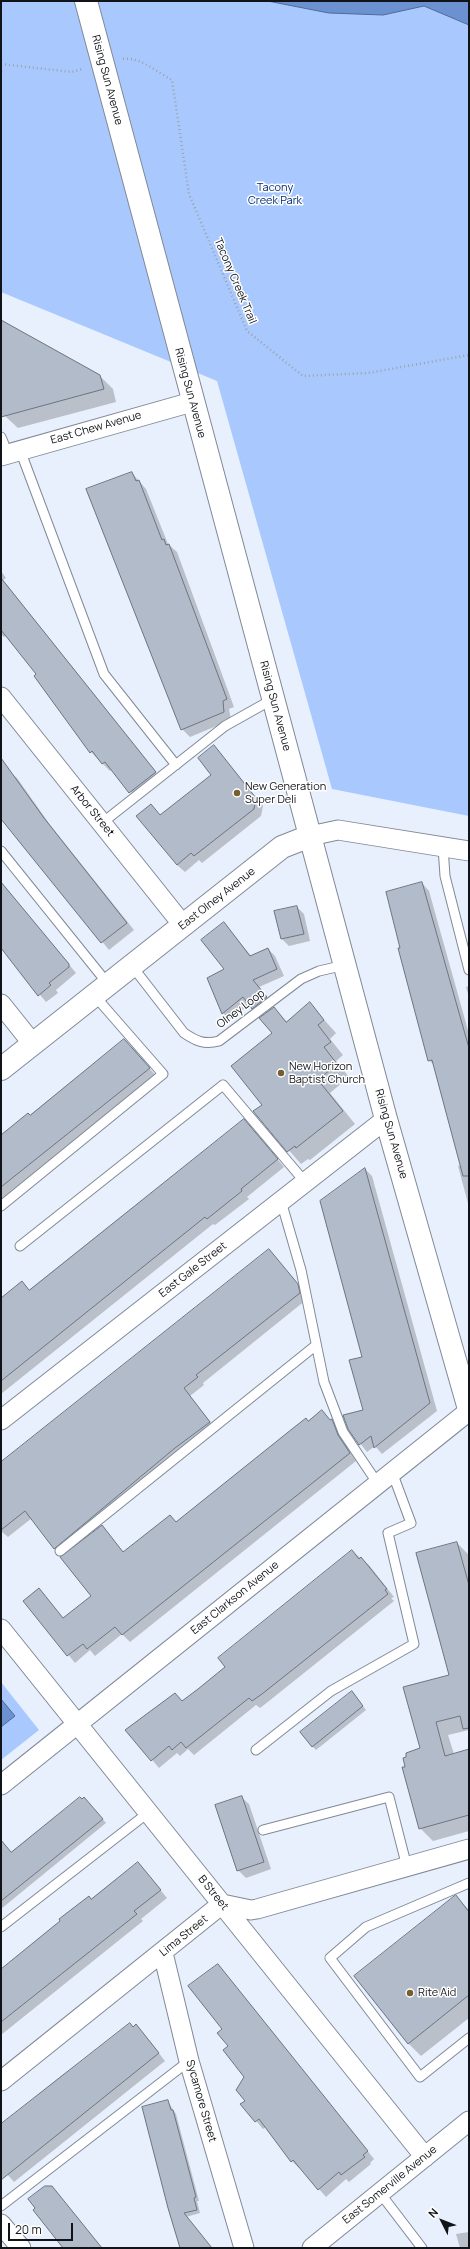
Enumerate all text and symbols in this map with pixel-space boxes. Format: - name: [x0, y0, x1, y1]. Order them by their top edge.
- street label: Rising Sun Avenue: [89, 33, 125, 127]
- park label: Tacony Creek Park: [248, 181, 302, 207]
- street label: Tacony Creek Trail: [211, 236, 259, 326]
- street label: Rising Sun Avenue: [172, 346, 208, 440]
- street label: East Chew Avenue: [49, 409, 143, 447]
- street label: Rising Sun Avenue: [257, 659, 293, 753]
- place label: New Generation Super Deli: [245, 780, 326, 806]
- street label: Arbor Street: [67, 783, 117, 839]
- marker: New Generation Super Deli: [232, 788, 242, 798]
- street label: East Olney Avenue: [176, 865, 258, 933]
- street label: Olney Loop: [214, 987, 268, 1031]
- place label: New Horizon Baptist Church: [289, 1060, 365, 1086]
- marker: New Horizon Baptist Church: [276, 1068, 286, 1078]
- street label: Rising Sun Avenue: [372, 1088, 410, 1180]
- street label: East Gale Street: [157, 1240, 229, 1300]
- street label: East Clarkson Avenue: [188, 1558, 282, 1638]
- street label: B Street: [195, 1873, 231, 1913]
- street label: Lima Street: [157, 1913, 211, 1959]
- place label: Rite Aid: [418, 1986, 456, 2000]
- marker: Rite Aid: [405, 1988, 415, 1998]
- street label: Sycamore Street: [183, 2058, 219, 2144]
- street label: East Somerville Avenue: [340, 2143, 440, 2227]
- north arrow: [422, 2201, 462, 2241]
- text: N: [424, 2205, 441, 2221]
- scale bar: [10, 2215, 75, 2241]
- text: 20 m: [15, 2221, 42, 2238]

